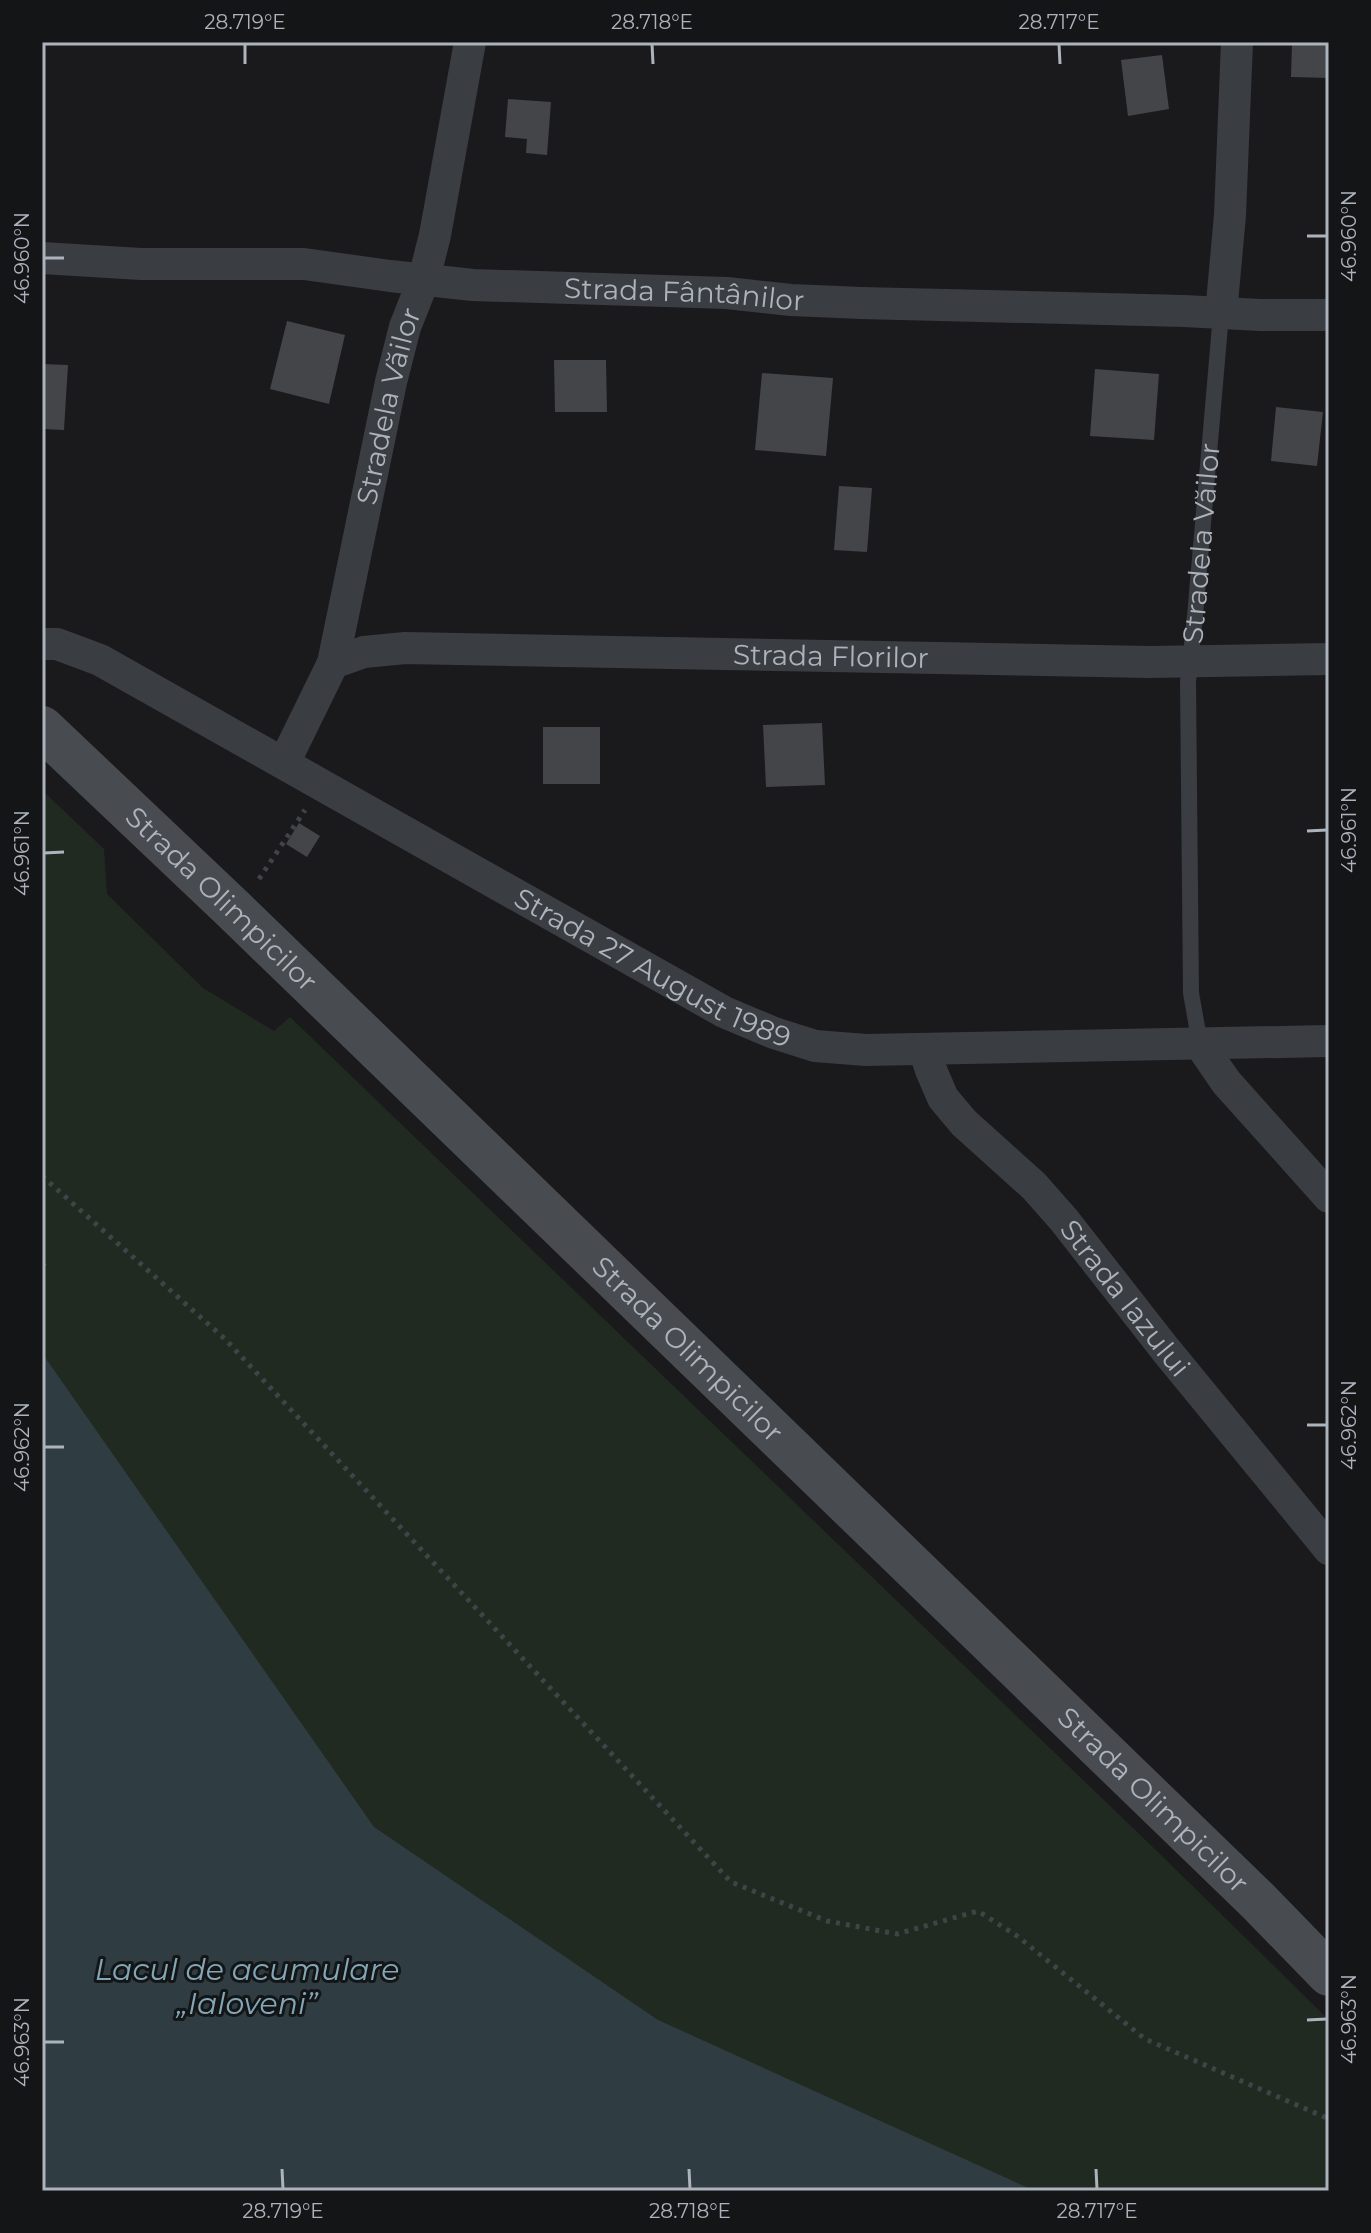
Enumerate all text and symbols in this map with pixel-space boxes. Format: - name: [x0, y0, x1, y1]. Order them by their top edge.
- text: 28.719°E: [204, 10, 286, 34]
- text: 28.718°E: [611, 10, 693, 34]
- text: 28.717°E: [1018, 10, 1100, 34]
- text: 46.960°N: [1337, 190, 1361, 282]
- text: 46.960°N: [10, 212, 34, 304]
- street label: Strada Fântânilor: [563, 271, 805, 318]
- street label: Stradela Văilor: [349, 303, 428, 508]
- street label: Stradela Văilor: [1175, 442, 1227, 645]
- street label: Strada Florilor: [733, 637, 929, 675]
- text: 46.961°N: [1337, 787, 1361, 873]
- street label: Strada Olimpicilor: [119, 799, 325, 998]
- text: 46.961°N: [10, 810, 34, 896]
- street label: Strada 27 August 1989: [509, 880, 795, 1054]
- street label: Strada Iazului: [1053, 1213, 1197, 1383]
- street label: Strada Olimpicilor: [585, 1249, 790, 1449]
- text: 46.962°N: [1337, 1380, 1361, 1470]
- text: 46.962°N: [10, 1402, 34, 1492]
- street label: Strada Olimpicilor: [1051, 1700, 1256, 1900]
- water label: Lacul de acumulare „Ialoveni”: [95, 1951, 399, 2022]
- text: 46.963°N: [1337, 1974, 1361, 2064]
- text: 46.963°N: [10, 1997, 34, 2087]
- text: 28.719°E: [242, 2199, 324, 2223]
- text: 28.718°E: [649, 2199, 731, 2223]
- text: 28.717°E: [1056, 2199, 1138, 2223]

